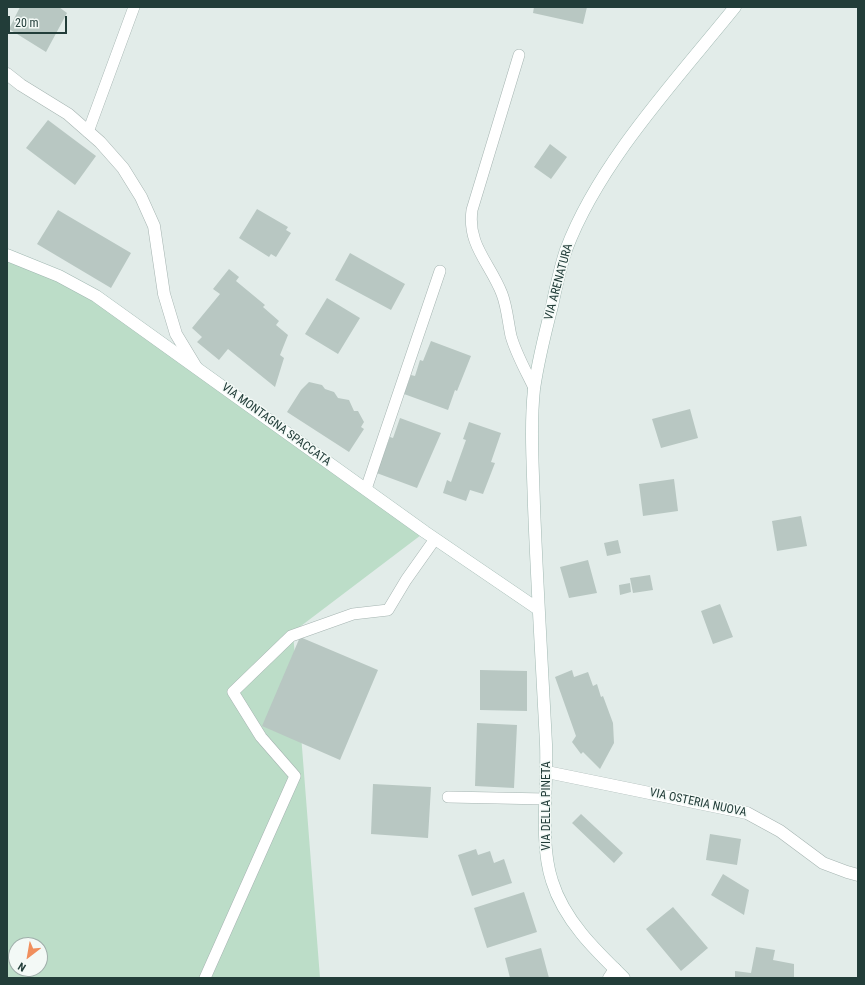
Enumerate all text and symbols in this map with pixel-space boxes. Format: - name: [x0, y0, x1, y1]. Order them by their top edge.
- scale bar: [10, 8, 69, 34]
- text: 20 m: [15, 16, 39, 30]
- street label: VIA ARENATURA: [542, 242, 576, 322]
- street label: VIA MONTAGNA SPACCATA: [219, 381, 333, 469]
- street label: VIA DELLA PINETA: [540, 761, 554, 851]
- street label: VIA OSTERIA NUOVA: [648, 786, 748, 820]
- north arrow: [8, 937, 48, 977]
- text: N: [16, 960, 28, 974]

